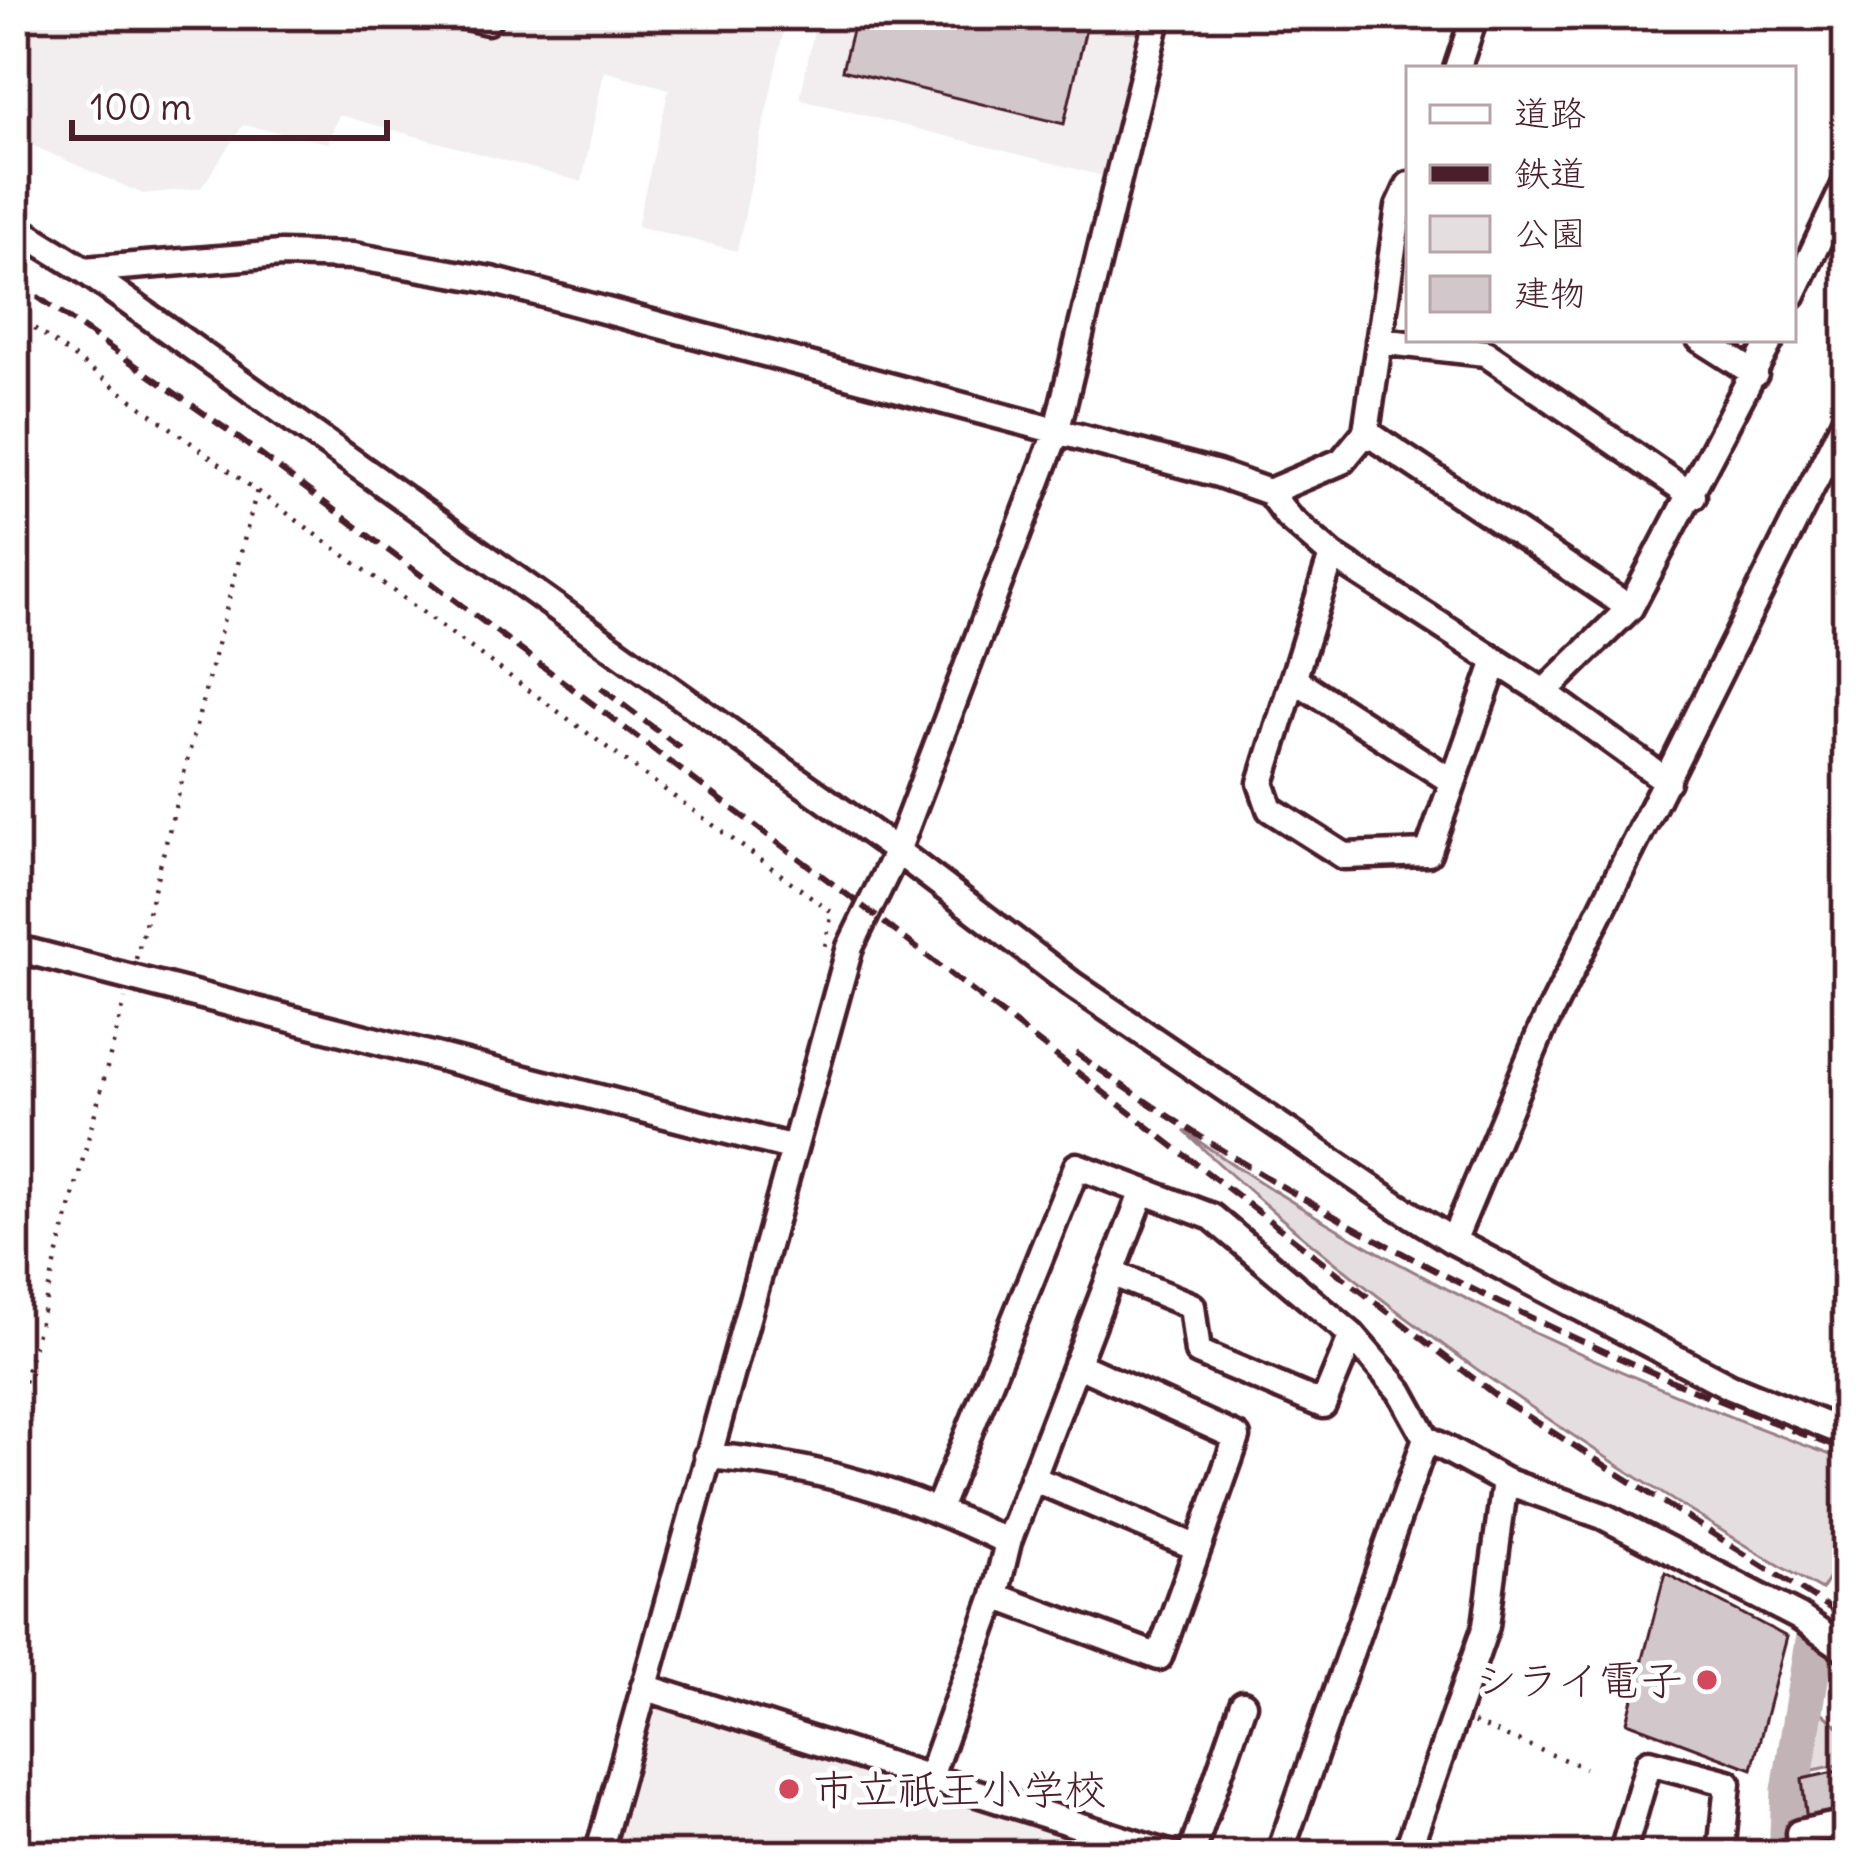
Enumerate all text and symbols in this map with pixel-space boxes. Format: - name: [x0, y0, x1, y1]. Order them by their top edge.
- scale bar: [72, 66, 387, 140]
- legend: [1406, 66, 1796, 342]
- text: 100 m: [90, 85, 192, 130]
- text: 道路: [1514, 91, 1586, 136]
- text: 鉄道: [1514, 151, 1586, 196]
- text: 公園: [1514, 211, 1586, 256]
- text: 建物: [1514, 271, 1586, 316]
- place label: シライ電子: [1475, 1654, 1683, 1706]
- marker: シライ電子: [1694, 1667, 1720, 1693]
- place label: 市立祇王小学校: [813, 1763, 1107, 1815]
- marker: 市立祇王小学校: [776, 1776, 802, 1802]

